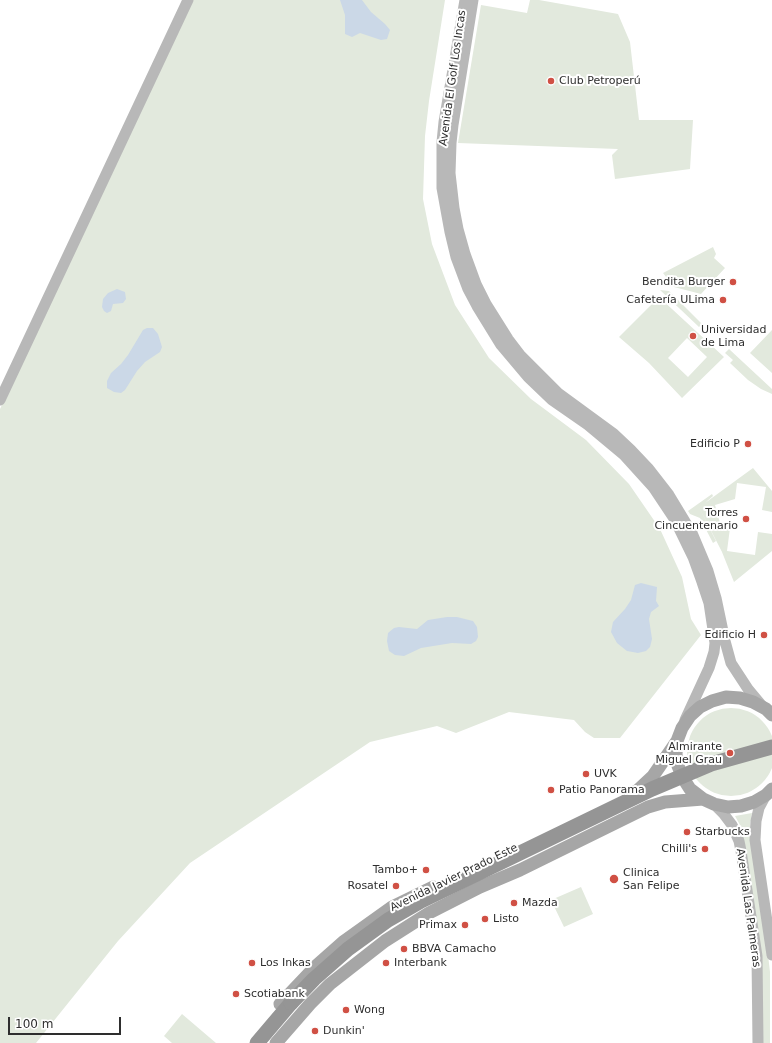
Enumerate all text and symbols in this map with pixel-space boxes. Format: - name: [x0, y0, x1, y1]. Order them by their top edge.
- street label: Avenida El Golf Los Incas: [437, 9, 469, 147]
- place label: Club Petroperú: [559, 74, 641, 88]
- marker: Club Petroperú: [546, 76, 556, 86]
- place label: Bendita Burger: [642, 275, 725, 289]
- marker: Bendita Burger: [728, 277, 738, 287]
- place label: Cafetería ULima: [626, 293, 715, 307]
- marker: Cafetería ULima: [718, 295, 728, 305]
- place label: Universidad de Lima: [701, 323, 766, 349]
- marker: Universidad de Lima: [688, 331, 698, 341]
- place label: Edificio P: [690, 437, 740, 451]
- marker: Edificio P: [743, 439, 753, 449]
- place label: Torres Cincuentenario: [654, 506, 738, 532]
- marker: Torres Cincuentenario: [741, 514, 751, 524]
- place label: Edificio H: [704, 628, 756, 642]
- marker: Edificio H: [759, 630, 769, 640]
- place label: Almirante Miguel Grau: [655, 740, 722, 766]
- marker: Almirante Miguel Grau: [725, 748, 735, 758]
- place label: UVK: [594, 767, 617, 781]
- marker: UVK: [581, 769, 591, 779]
- place label: Patio Panorama: [559, 783, 645, 797]
- marker: Patio Panorama: [546, 785, 556, 795]
- place label: Starbucks: [695, 825, 750, 839]
- marker: Starbucks: [682, 827, 692, 837]
- street label: Avenida Javier Prado Este: [388, 841, 520, 915]
- place label: Chilli's: [661, 842, 697, 856]
- marker: Chilli's: [700, 844, 710, 854]
- street label: Avenida Las Palmeras: [733, 848, 763, 968]
- place label: Tambo+: [373, 863, 418, 877]
- marker: Tambo+: [421, 865, 431, 875]
- place label: Clinica San Felipe: [623, 866, 680, 892]
- marker: Clinica San Felipe: [608, 873, 620, 885]
- place label: Rosatel: [348, 879, 388, 893]
- marker: Rosatel: [391, 881, 401, 891]
- place label: Mazda: [522, 896, 558, 910]
- marker: Mazda: [509, 898, 519, 908]
- place label: Listo: [493, 912, 519, 926]
- marker: Listo: [480, 914, 490, 924]
- place label: Primax: [419, 918, 457, 932]
- marker: Primax: [460, 920, 470, 930]
- place label: BBVA Camacho: [412, 942, 496, 956]
- marker: BBVA Camacho: [399, 944, 409, 954]
- place label: Los Inkas: [260, 956, 311, 970]
- place label: Interbank: [394, 956, 447, 970]
- marker: Los Inkas: [247, 958, 257, 968]
- marker: Interbank: [381, 958, 391, 968]
- place label: Scotiabank: [244, 987, 305, 1001]
- marker: Scotiabank: [231, 989, 241, 999]
- place label: Wong: [354, 1003, 385, 1017]
- marker: Wong: [341, 1005, 351, 1015]
- scale bar: [10, 1009, 123, 1035]
- text: 100 m: [15, 1017, 53, 1031]
- place label: Dunkin': [323, 1024, 365, 1038]
- marker: Dunkin': [310, 1026, 320, 1036]

